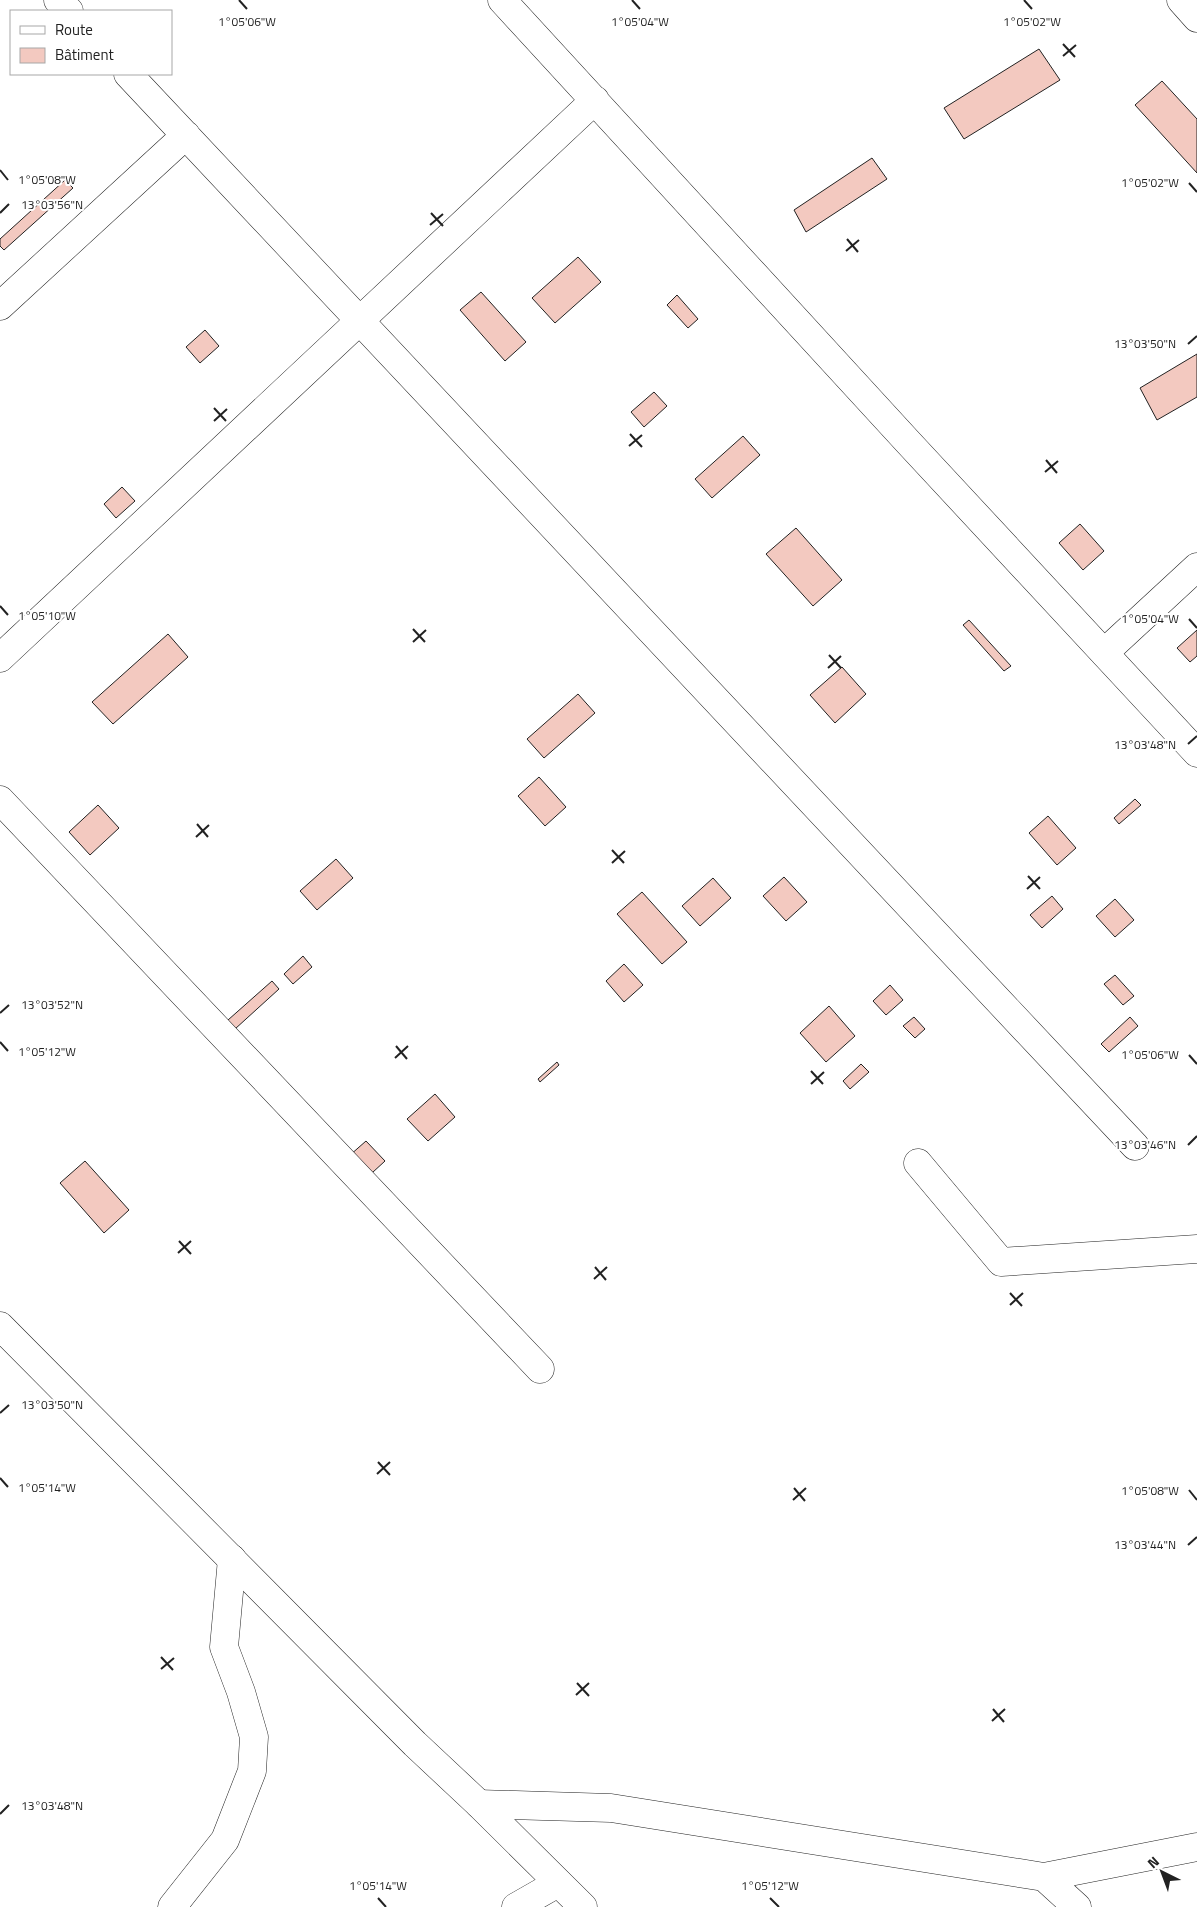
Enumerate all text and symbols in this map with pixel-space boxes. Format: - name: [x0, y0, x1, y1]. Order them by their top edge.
- legend: [10, 10, 172, 75]
- text: 1°05'06"W: [218, 12, 276, 31]
- text: 1°05'04"W: [611, 12, 669, 31]
- text: 1°05'02"W: [1003, 12, 1061, 31]
- text: Route: [55, 18, 93, 41]
- text: Bâtiment: [55, 43, 114, 66]
- text: 1°05'08"W: [18, 170, 76, 189]
- text: 1°05'02"W: [1121, 173, 1179, 192]
- text: 13°03'56"N: [21, 195, 83, 214]
- text: 13°03'50"N: [1114, 334, 1176, 353]
- text: 1°05'10"W: [18, 606, 76, 625]
- text: 1°05'04"W: [1121, 609, 1179, 628]
- text: 13°03'48"N: [1114, 735, 1176, 754]
- text: 13°03'52"N: [21, 995, 83, 1014]
- text: 1°05'12"W: [18, 1042, 76, 1061]
- text: 1°05'06"W: [1121, 1045, 1179, 1064]
- text: 13°03'46"N: [1114, 1135, 1176, 1154]
- text: 13°03'50"N: [21, 1395, 83, 1414]
- text: 1°05'14"W: [18, 1478, 76, 1497]
- text: 1°05'08"W: [1121, 1481, 1179, 1500]
- text: 13°03'44"N: [1114, 1535, 1176, 1554]
- text: 13°03'48"N: [21, 1796, 83, 1815]
- north arrow: [1137, 1847, 1187, 1897]
- text: N: [1142, 1851, 1164, 1873]
- text: 1°05'14"W: [349, 1876, 407, 1895]
- text: 1°05'12"W: [741, 1876, 799, 1895]

